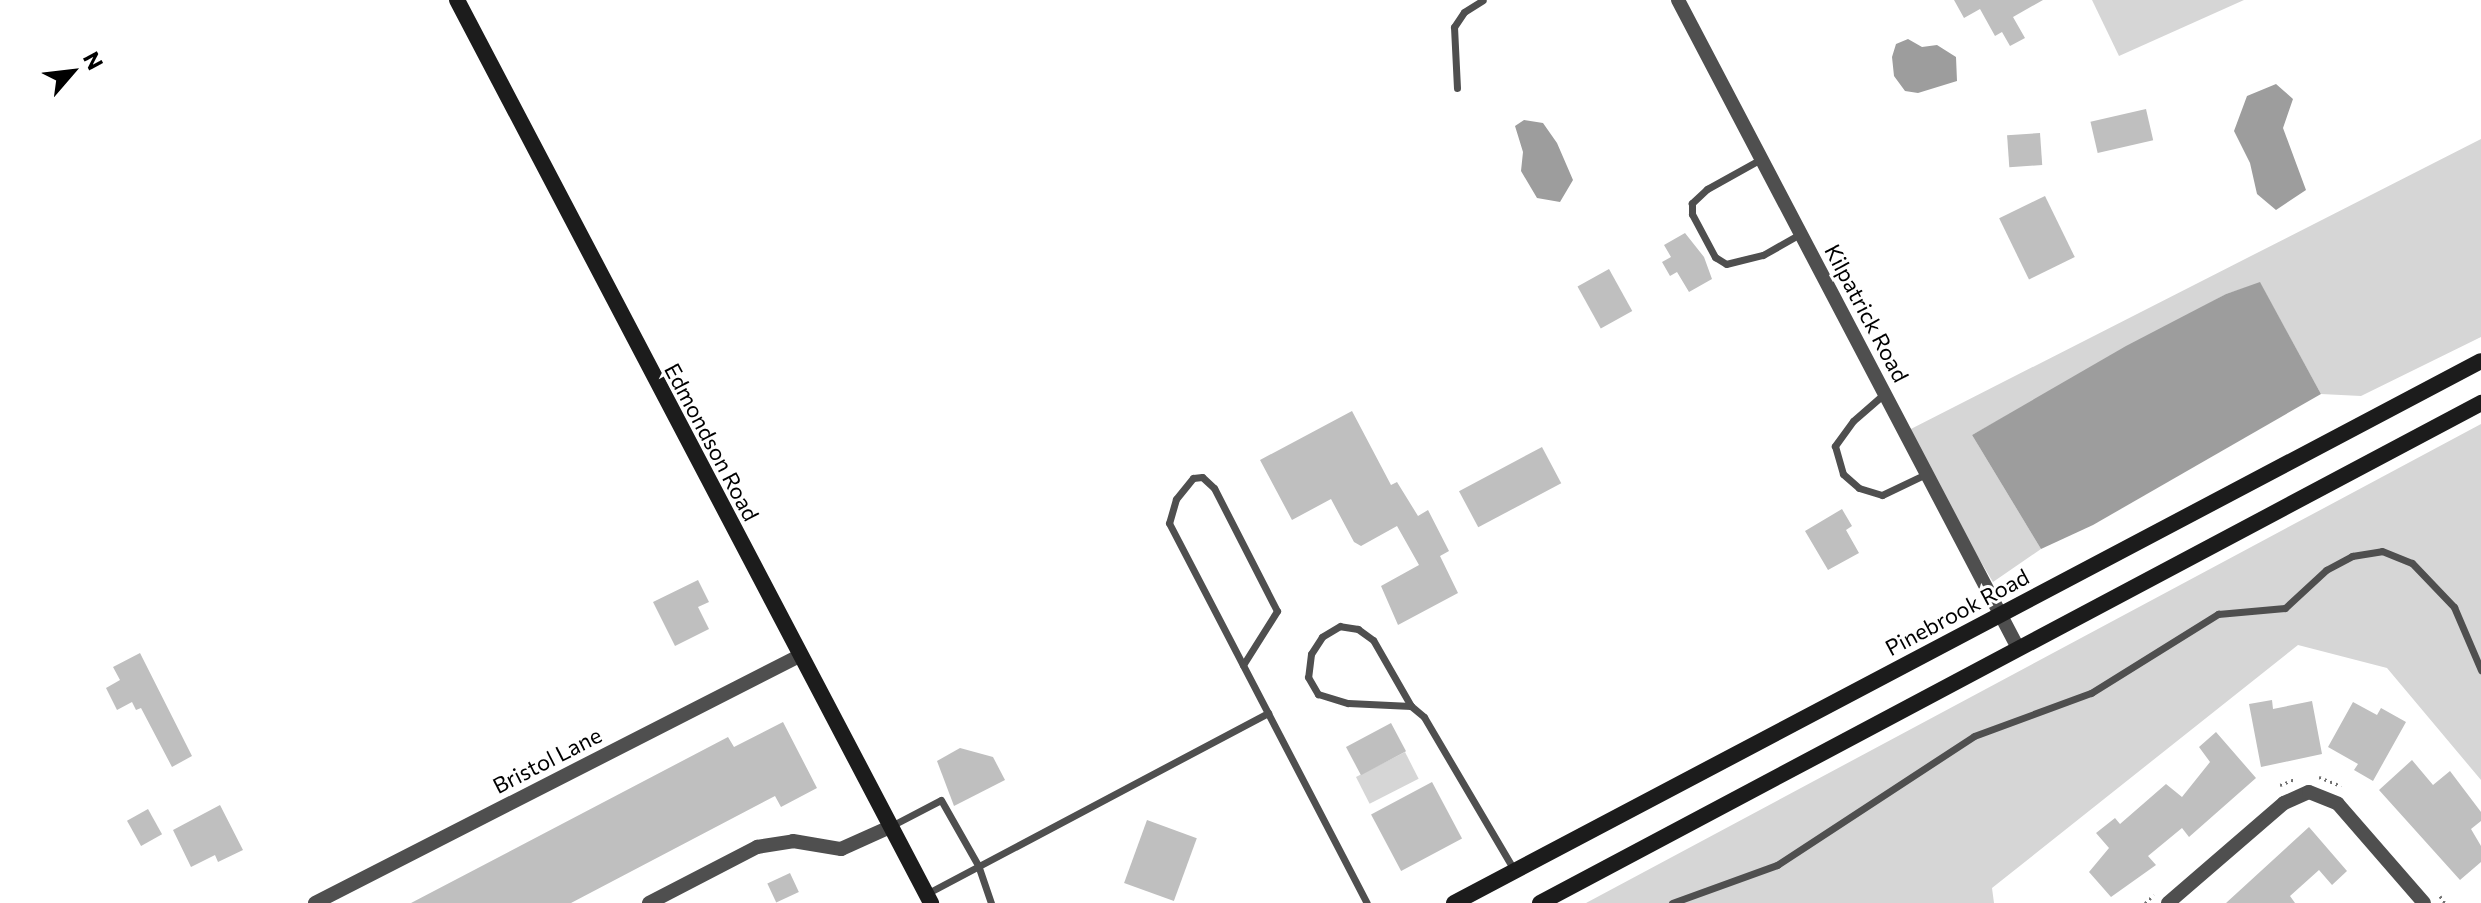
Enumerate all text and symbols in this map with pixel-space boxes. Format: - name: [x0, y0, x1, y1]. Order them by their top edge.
- north arrow: [32, 32, 112, 112]
- text: N: [78, 47, 109, 74]
- street label: Kilpatrick Road: [1820, 240, 1914, 386]
- street label: Edmondson Road: [659, 359, 765, 525]
- street label: Pinebrook Road: [1881, 563, 2033, 661]
- street label: Bristol Lane: [488, 721, 606, 799]

